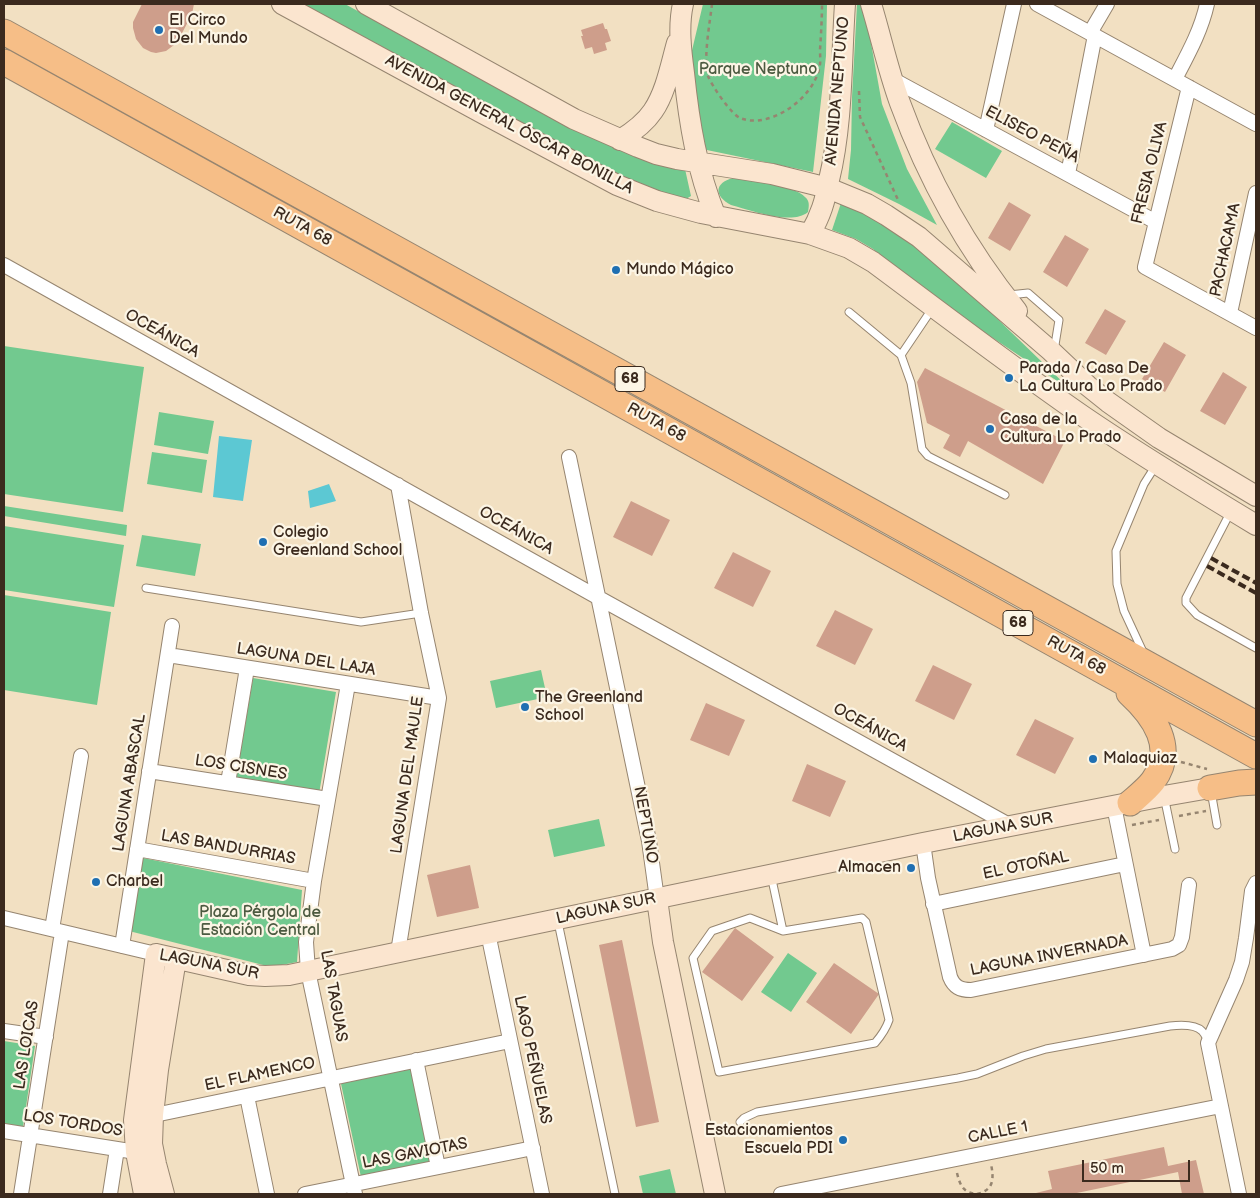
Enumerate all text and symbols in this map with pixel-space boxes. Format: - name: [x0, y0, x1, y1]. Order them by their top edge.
- place label: El Circo Del Mundo: [169, 11, 248, 49]
- street label: AVENIDA NEPTUNO: [822, 16, 854, 166]
- marker: El Circo Del Mundo: [153, 24, 165, 36]
- street label: AVENIDA GENERAL ÓSCAR BONILLA: [382, 51, 636, 199]
- park label: Parque Neptuno: [699, 60, 817, 80]
- street label: ELISEO PEÑA: [982, 102, 1082, 168]
- street label: FRESIA OLIVA: [1128, 120, 1172, 226]
- street label: PACHACAMA: [1207, 201, 1245, 299]
- street label: RUTA 68: [269, 203, 335, 251]
- place label: Mundo Mágico: [626, 260, 734, 280]
- marker: Mundo Mágico: [610, 264, 622, 276]
- street label: OCEÁNICA: [121, 306, 203, 362]
- place label: Parada / Casa De La Cultura Lo Prado: [1019, 359, 1162, 397]
- road number: 68: [615, 366, 645, 392]
- marker: Parada / Casa De La Cultura Lo Prado: [1003, 372, 1015, 384]
- street label: RUTA 68: [623, 399, 689, 447]
- place label: Casa de la Cultura Lo Prado: [1000, 410, 1121, 448]
- marker: Casa de la Cultura Lo Prado: [984, 423, 996, 435]
- street label: OCEÁNICA: [475, 503, 557, 559]
- place label: Colegio Greenland School: [273, 523, 402, 561]
- marker: Colegio Greenland School: [257, 536, 269, 548]
- road number: 68: [1003, 610, 1033, 636]
- street label: RUTA 68: [1043, 632, 1109, 680]
- street label: LAGUNA DEL LAJA: [235, 640, 377, 680]
- place label: The Greenland School: [535, 688, 643, 726]
- street label: LAGUNA DEL MAULE: [387, 695, 429, 855]
- street label: OCEÁNICA: [829, 700, 911, 756]
- marker: The Greenland School: [519, 701, 531, 713]
- street label: LAGUNA ABASCAL: [110, 713, 150, 853]
- place label: Malaquiaz: [1103, 749, 1177, 769]
- street label: LOS CISNES: [193, 751, 289, 785]
- marker: Malaquiaz: [1087, 753, 1099, 765]
- street label: NEPTUNO: [629, 785, 661, 865]
- street label: LAGUNA SUR: [952, 809, 1054, 847]
- street label: LAS BANDURRIAS: [159, 827, 297, 869]
- street label: EL OTOÑAL: [981, 848, 1071, 884]
- place label: Almacen: [838, 858, 901, 878]
- marker: Almacen: [905, 862, 917, 874]
- place label: Charbel: [106, 872, 163, 892]
- marker: Charbel: [90, 876, 102, 888]
- street label: LAGUNA SUR: [555, 889, 657, 929]
- park label: Plaza Pérgola de Estación Central: [199, 903, 321, 941]
- street label: LAGUNA INVERNADA: [969, 931, 1129, 981]
- street label: LAGUNA SUR: [158, 946, 260, 984]
- street label: LAS TAGUAS: [315, 949, 351, 1043]
- street label: LAGO PEÑUELAS: [509, 994, 555, 1126]
- street label: LAS LOICAS: [11, 999, 43, 1091]
- street label: EL FLAMENCO: [203, 1054, 317, 1096]
- street label: LOS TORDOS: [22, 1107, 124, 1141]
- street label: CALLE 1: [966, 1118, 1030, 1148]
- place label: Estacionamientos Escuela PDI: [705, 1121, 833, 1159]
- street label: LAS GAVIOTAS: [361, 1134, 469, 1174]
- marker: Estacionamientos Escuela PDI: [837, 1134, 849, 1146]
- scale bar: [1085, 1150, 1192, 1182]
- text: 50 m: [1090, 1159, 1124, 1178]

